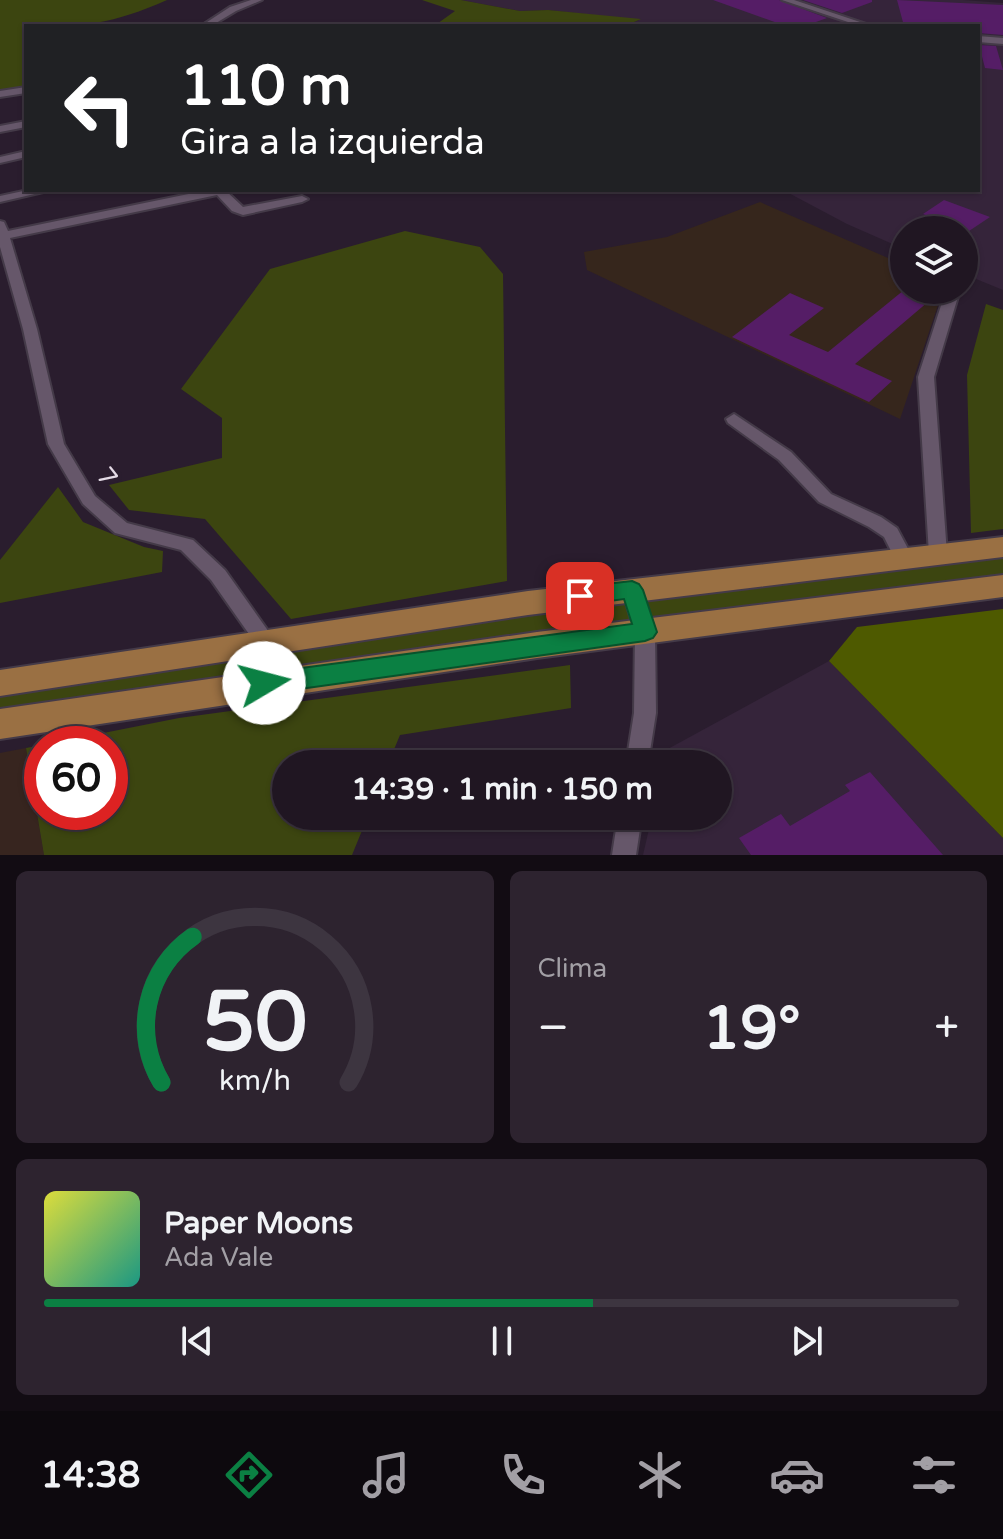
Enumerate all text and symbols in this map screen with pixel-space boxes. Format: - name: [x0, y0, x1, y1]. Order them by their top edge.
- text: 110 m: [180, 53, 351, 120]
- icon: left: [48, 56, 152, 160]
- text: Gira a la izquierda: [180, 121, 485, 164]
- map controls: [890, 216, 978, 304]
- button: layers: [890, 216, 978, 304]
- street label: 7: [90, 461, 124, 493]
- pin: [546, 562, 614, 630]
- icon: arrive: [558, 574, 602, 618]
- position arrow: [222, 641, 306, 725]
- speed limit sign: 60: [24, 726, 128, 830]
- text: 14:39 · 1 min · 150 m: [351, 771, 653, 808]
- text: Clima: [538, 953, 607, 984]
- text: 50: [203, 973, 307, 1073]
- text: 19°: [703, 993, 801, 1065]
- text: −: [538, 1002, 569, 1055]
- text: +: [934, 1002, 959, 1055]
- text: km/h: [219, 1064, 291, 1098]
- text: Paper Moons: [164, 1205, 353, 1242]
- text: Ada Vale: [164, 1242, 273, 1273]
- icon: previous: [175, 1319, 219, 1363]
- icon: pause: [480, 1319, 524, 1363]
- icon: next: [785, 1319, 829, 1363]
- icon: directions: [221, 1447, 277, 1503]
- icon: music: [358, 1447, 414, 1503]
- icon: phone: [495, 1447, 551, 1503]
- icon: climate: [632, 1447, 688, 1503]
- icon: car: [769, 1447, 825, 1503]
- icon: filters: [906, 1447, 962, 1503]
- text: 14:38: [41, 1454, 140, 1497]

